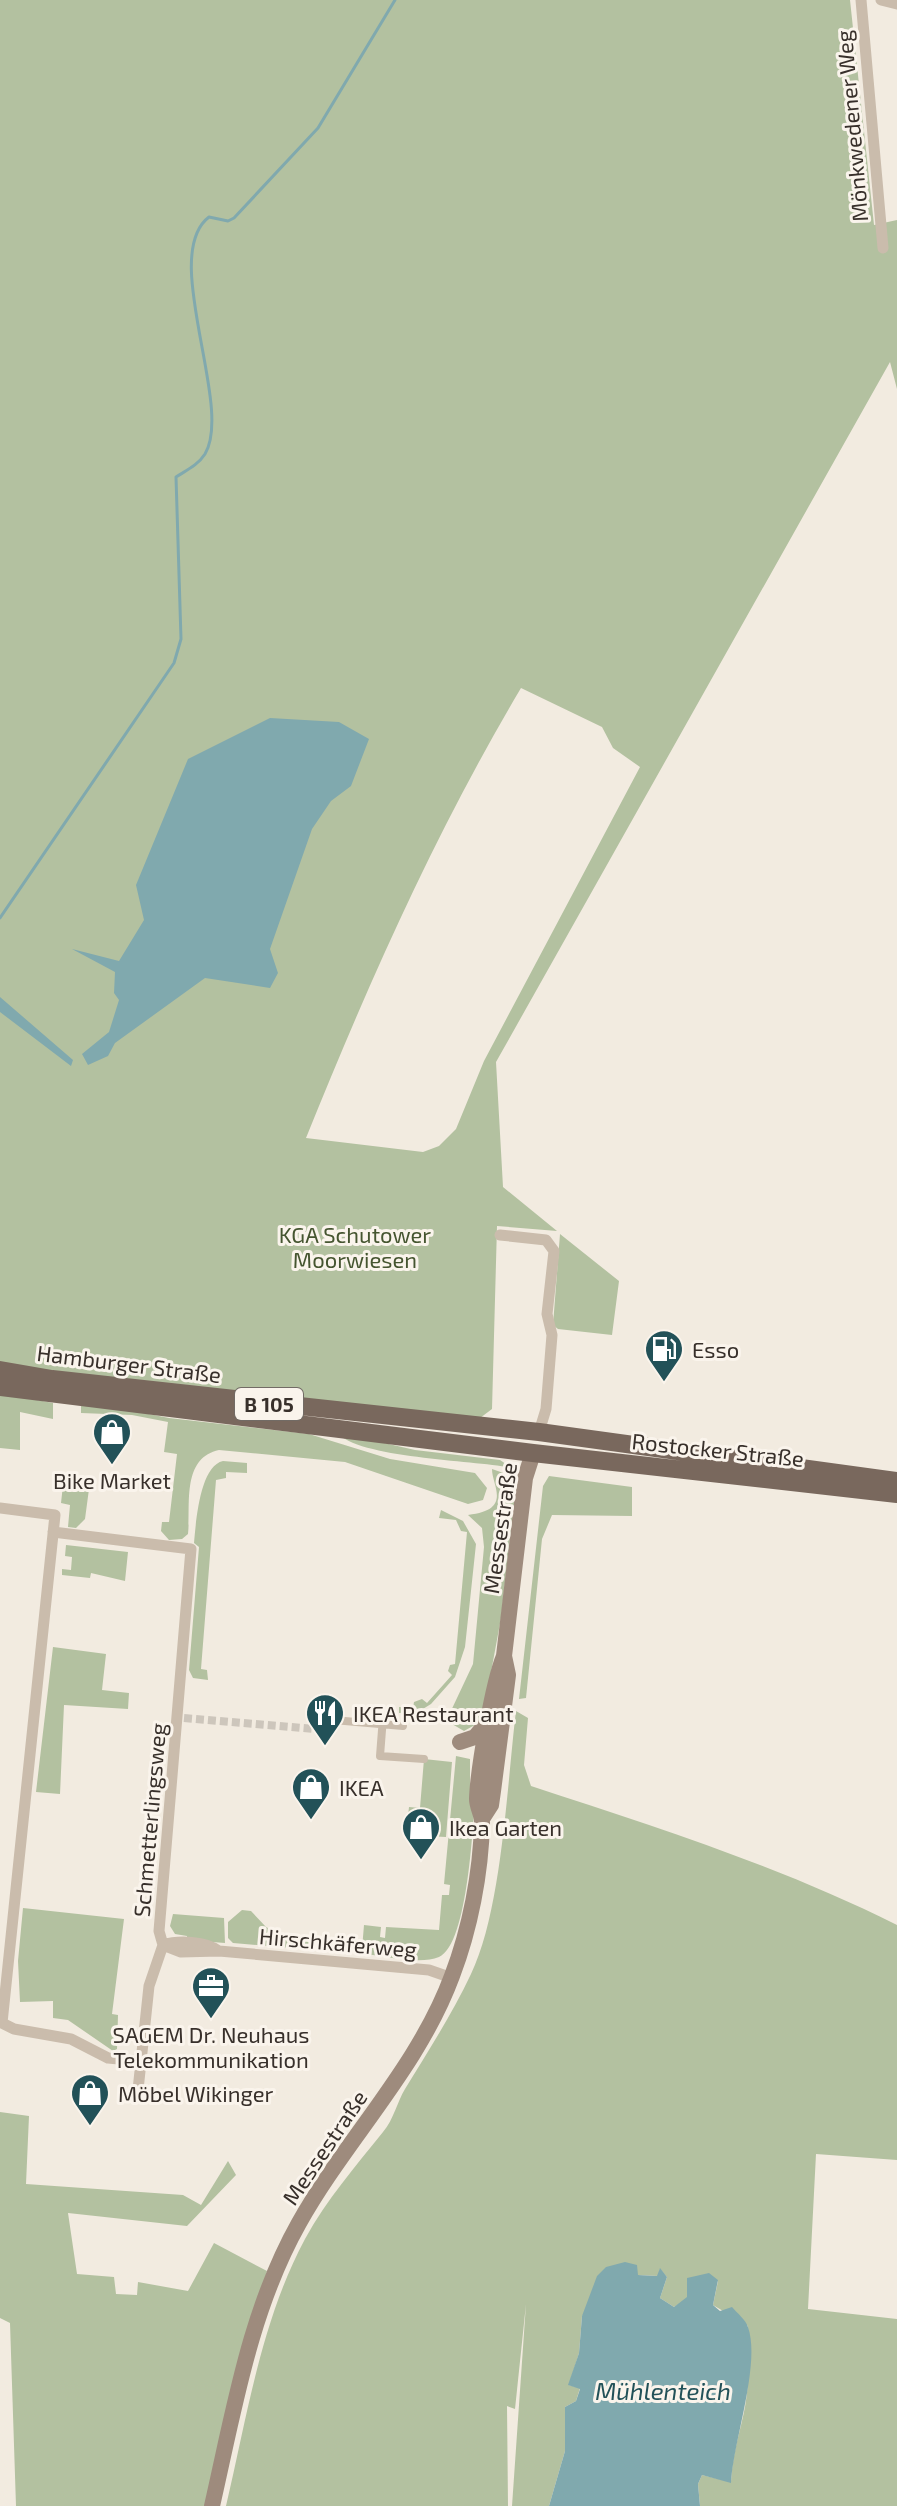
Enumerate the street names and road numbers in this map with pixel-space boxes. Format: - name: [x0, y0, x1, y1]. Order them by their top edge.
- street label: Mönkwedener Weg: [830, 29, 872, 223]
- street label: Hamburger Straße: [35, 1339, 223, 1387]
- road number: B 105: [235, 1388, 303, 1420]
- street label: Rostocker Straße: [631, 1427, 805, 1471]
- street label: Messestraße: [477, 1461, 521, 1595]
- street label: Schmetterlingsweg: [128, 1722, 170, 1918]
- street label: Hirschkäferweg: [258, 1922, 418, 1962]
- street label: Messestraße: [276, 2085, 372, 2209]

